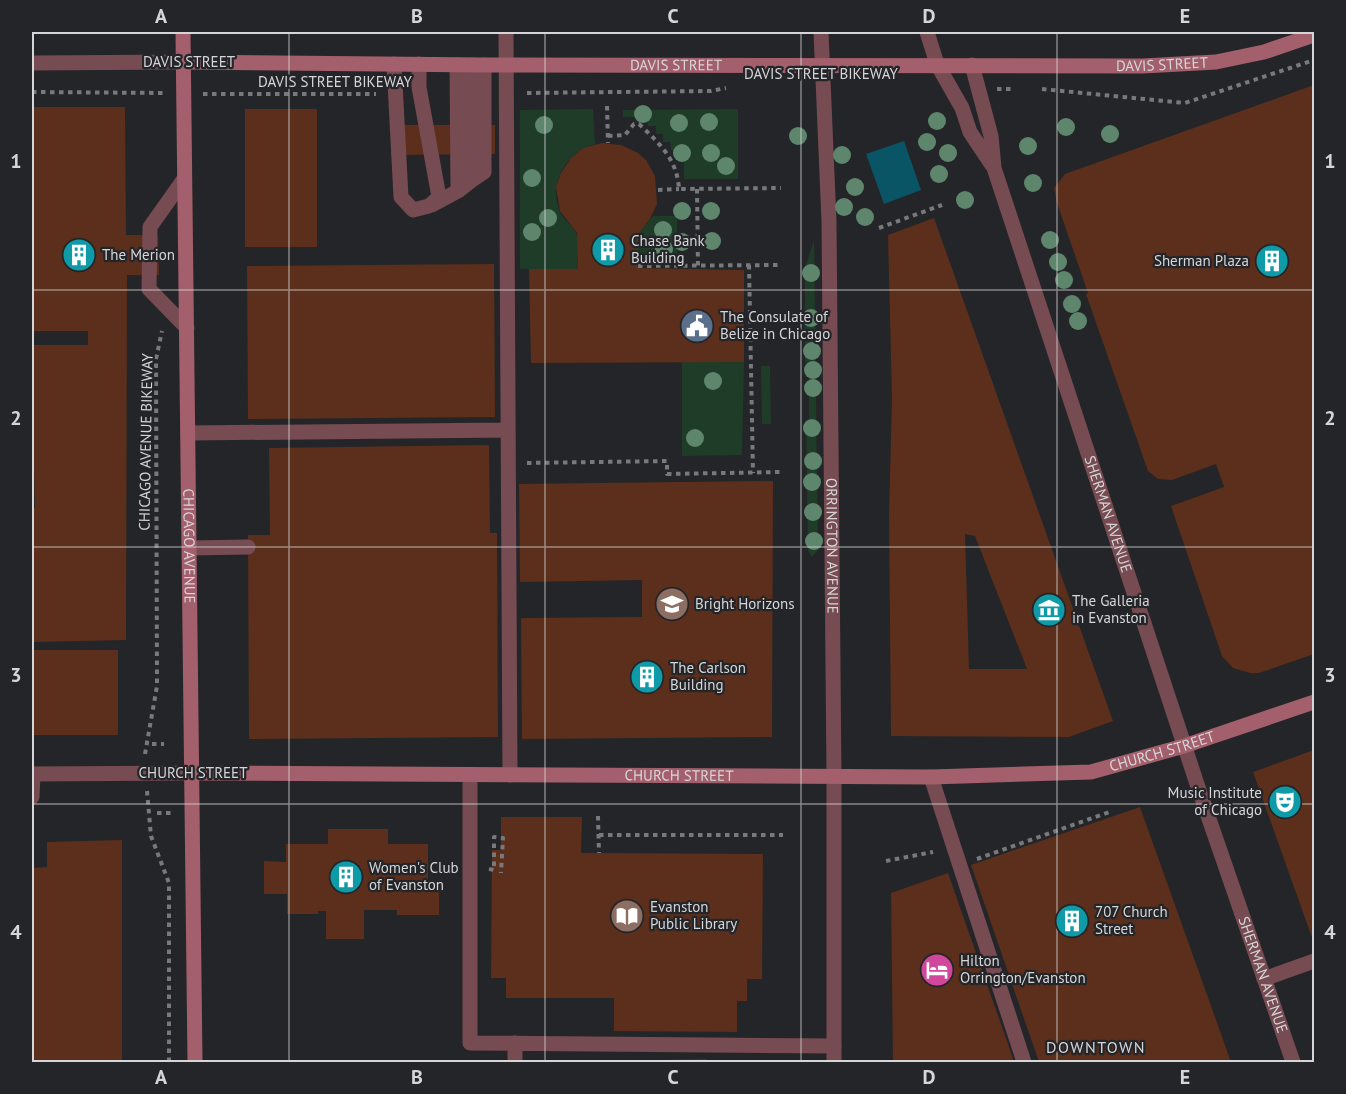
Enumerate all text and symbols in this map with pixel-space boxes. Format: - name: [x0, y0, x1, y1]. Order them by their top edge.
- text: A: [155, 3, 168, 29]
- text: B: [411, 3, 423, 29]
- text: C: [667, 3, 679, 29]
- text: D: [923, 3, 936, 29]
- text: E: [1180, 3, 1190, 29]
- street label: DAVIS STREET: [143, 52, 236, 71]
- street label: DAVIS STREET: [1116, 52, 1209, 75]
- street label: DAVIS STREET: [630, 55, 723, 74]
- street label: DAVIS STREET BIKEWAY: [744, 64, 899, 83]
- street label: DAVIS STREET BIKEWAY: [258, 72, 413, 91]
- text: 1: [10, 148, 22, 174]
- text: 1: [1324, 148, 1336, 174]
- place label: Chase Bank Building: [631, 231, 706, 267]
- building icon: Chase Bank Building: [590, 232, 626, 268]
- building icon: The Merion: [61, 237, 97, 273]
- building icon: Sherman Plaza: [1254, 243, 1290, 279]
- place label: The Merion: [102, 245, 175, 264]
- place label: Sherman Plaza: [1154, 251, 1249, 270]
- place label: The Consulate of Belize in Chicago: [720, 307, 830, 343]
- public building icon: The Consulate of Belize in Chicago: [679, 308, 715, 344]
- street label: CHICAGO AVENUE BIKEWAY: [134, 352, 157, 531]
- text: 2: [10, 405, 22, 431]
- text: 2: [1324, 405, 1336, 431]
- street label: SHERMAN AVENUE: [1080, 453, 1137, 575]
- street label: ORRINGTON AVENUE: [822, 478, 843, 614]
- street label: CHICAGO AVENUE: [179, 488, 200, 604]
- school or university icon: Bright Horizons: [654, 586, 690, 622]
- place label: The Galleria in Evanston: [1072, 591, 1150, 627]
- museum icon: The Galleria in Evanston: [1031, 592, 1067, 628]
- place label: Bright Horizons: [695, 594, 795, 613]
- place label: The Carlson Building: [670, 658, 746, 694]
- building icon: The Carlson Building: [629, 659, 665, 695]
- text: 3: [10, 662, 22, 688]
- text: 3: [1324, 662, 1336, 688]
- street label: CHURCH STREET: [1107, 726, 1218, 775]
- street label: CHURCH STREET: [139, 763, 248, 782]
- street label: CHURCH STREET: [624, 765, 734, 785]
- place label: Music Institute of Chicago: [1168, 783, 1262, 819]
- theatre icon: Music Institute of Chicago: [1267, 784, 1303, 820]
- place label: Women's Club of Evanston: [369, 858, 459, 894]
- building icon: Women's Club of Evanston: [328, 859, 364, 895]
- place label: Evanston Public Library: [650, 897, 737, 933]
- library icon: Evanston Public Library: [609, 898, 645, 934]
- place label: 707 Church Street: [1095, 902, 1168, 938]
- building icon: 707 Church Street: [1054, 903, 1090, 939]
- street label: SHERMAN AVENUE: [1234, 914, 1292, 1035]
- text: 4: [10, 919, 22, 945]
- text: 4: [1324, 919, 1336, 945]
- place label: Hilton Orrington/Evanston: [960, 951, 1086, 987]
- hotel icon: Hilton Orrington/Evanston: [919, 952, 955, 988]
- district label: DOWNTOWN: [1046, 1037, 1146, 1057]
- text: A: [155, 1064, 168, 1090]
- text: B: [411, 1064, 423, 1090]
- text: C: [667, 1064, 679, 1090]
- text: D: [923, 1064, 936, 1090]
- text: E: [1180, 1064, 1190, 1090]

